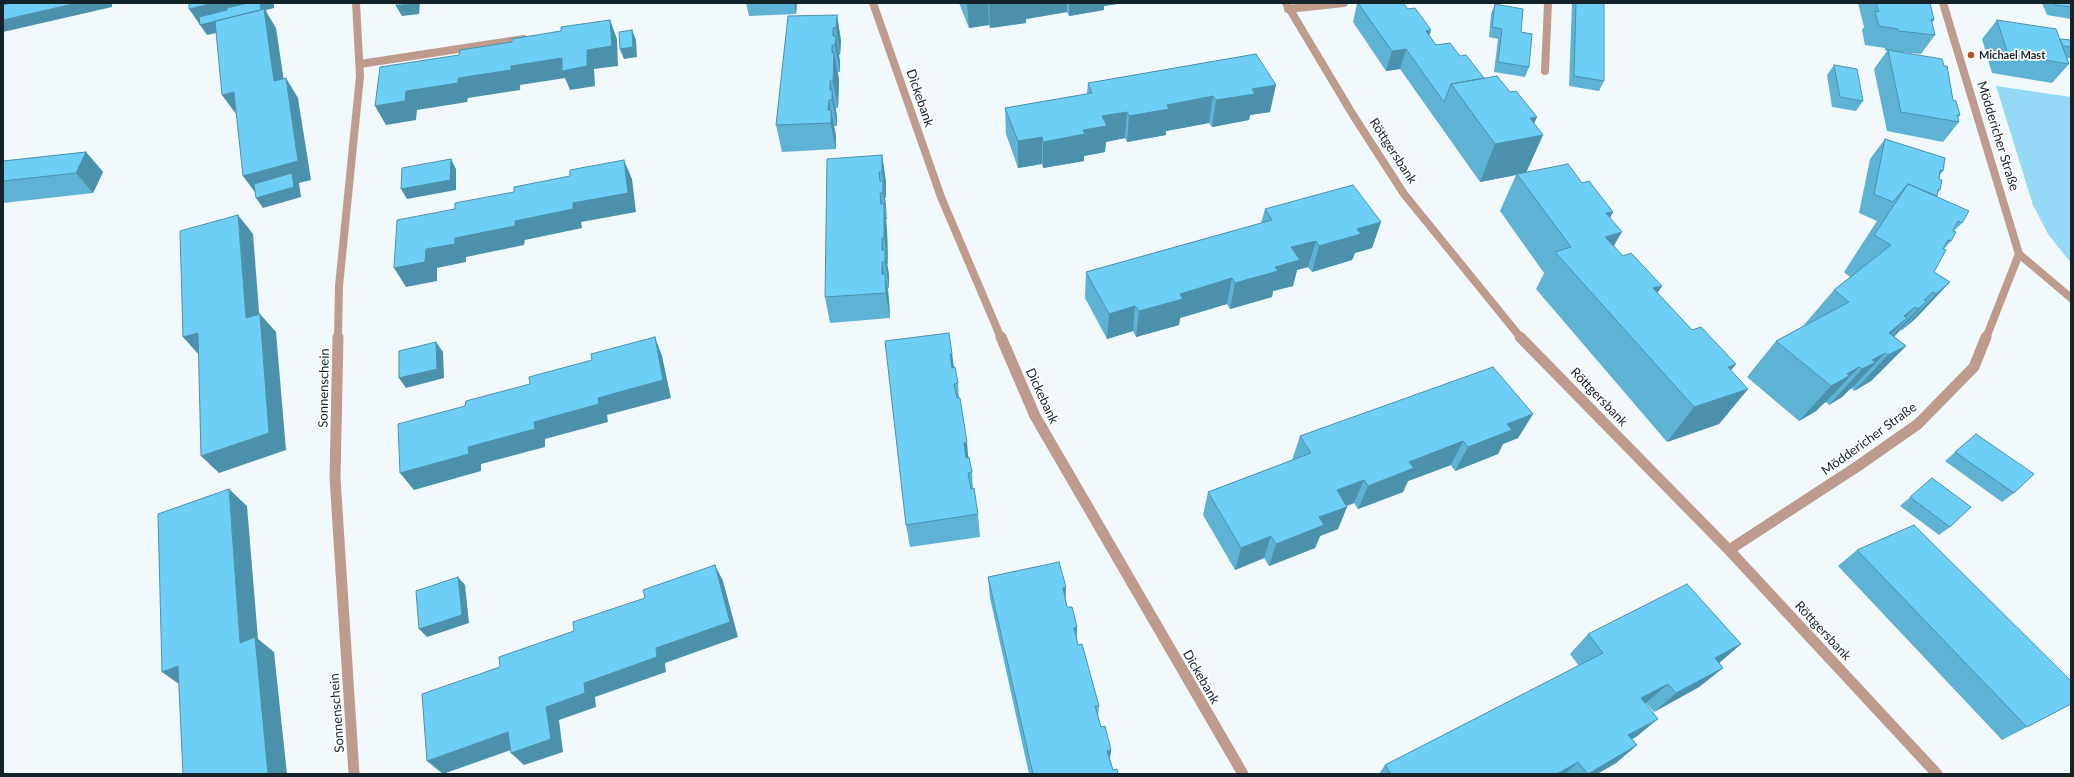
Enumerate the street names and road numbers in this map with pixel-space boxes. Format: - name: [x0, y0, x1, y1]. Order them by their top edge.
- street label: Dickebank: [903, 67, 937, 129]
- street label: Möddericher Straße: [1974, 79, 2022, 193]
- street label: Röttgersbank: [1366, 115, 1420, 187]
- street label: Sonnenschein: [316, 348, 332, 428]
- street label: Röttgersbank: [1567, 364, 1631, 430]
- street label: Dickebank: [1022, 366, 1062, 426]
- street label: Möddericher Straße: [1818, 399, 1920, 479]
- street label: Röttgersbank: [1792, 598, 1854, 664]
- street label: Dickebank: [1179, 647, 1223, 707]
- street label: Sonnenschein: [326, 673, 348, 753]

